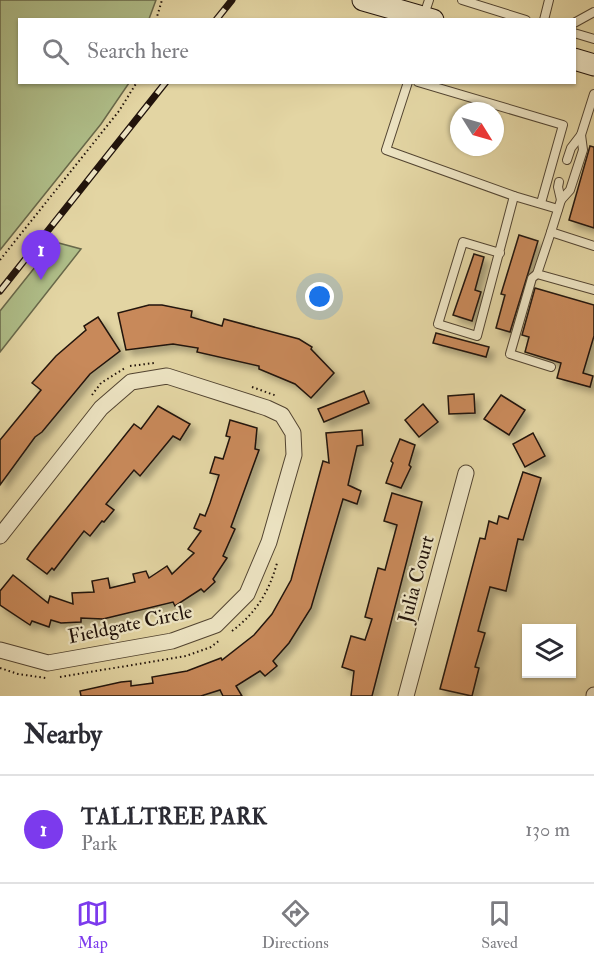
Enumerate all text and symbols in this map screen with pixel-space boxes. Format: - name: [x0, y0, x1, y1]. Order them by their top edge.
- search box: [18, 18, 576, 84]
- icon: search: [39, 35, 72, 68]
- text: Search here: [87, 37, 189, 65]
- north arrow: [450, 102, 504, 156]
- pin: 1: [22, 230, 60, 280]
- your location: [305, 282, 334, 311]
- street label: Julia Court: [392, 532, 440, 626]
- street label: Fieldgate Circle: [65, 599, 195, 649]
- map controls: [522, 624, 576, 678]
- button: layers: [522, 624, 576, 678]
- text: Nearby: [24, 719, 102, 751]
- text: TALLTREE PARK: [81, 803, 267, 831]
- text: 1: [40, 817, 47, 842]
- text: 130 m: [525, 817, 570, 842]
- text: Park: [81, 831, 117, 856]
- tab: Map: [76, 897, 109, 953]
- tab: Directions: [262, 897, 329, 953]
- tab: Saved: [481, 897, 518, 953]

